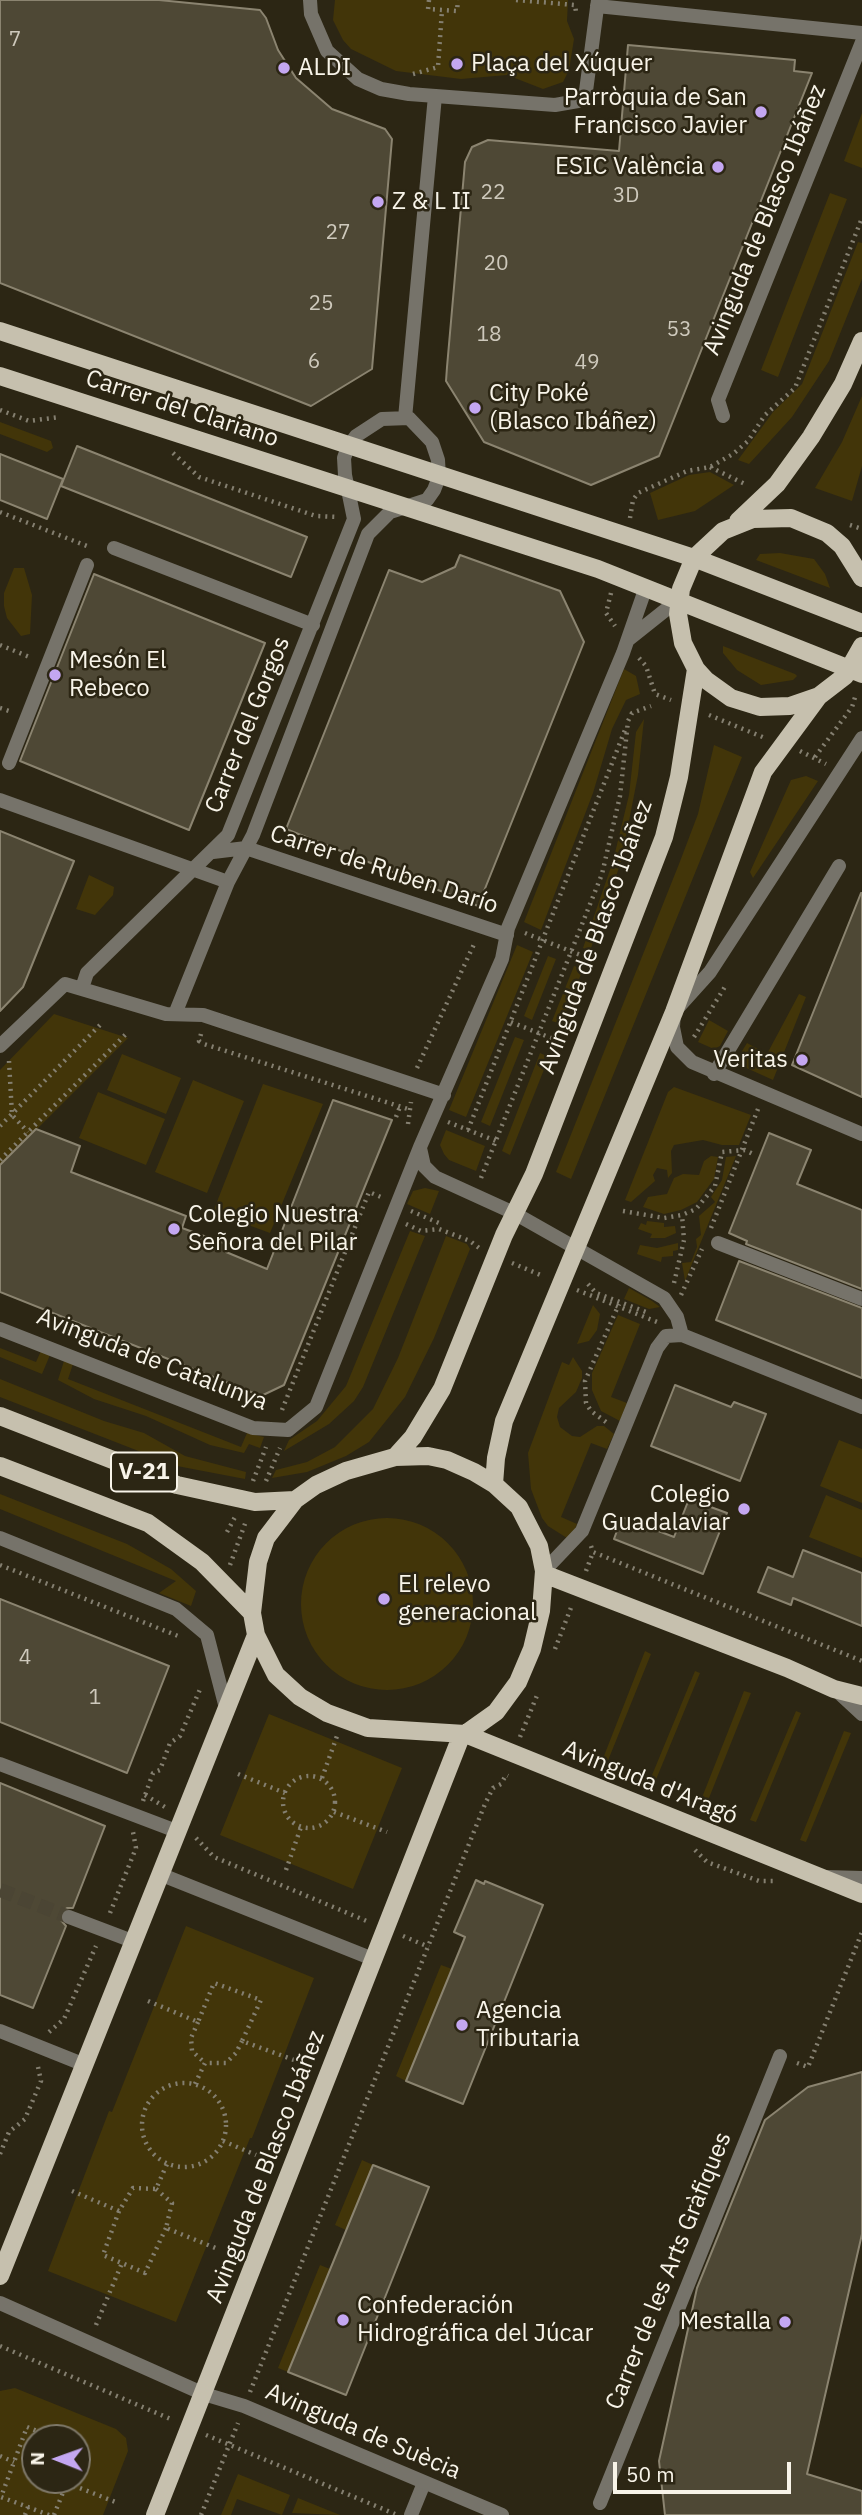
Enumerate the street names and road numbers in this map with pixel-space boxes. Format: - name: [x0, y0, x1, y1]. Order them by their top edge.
- street label: Avinguda de Blasco Ibáñez: [697, 80, 833, 360]
- street label: Carrer del Clariano: [82, 364, 282, 454]
- street label: Carrer del Gorgos: [199, 632, 297, 818]
- street label: Avinguda de Blasco Ibáñez: [533, 796, 659, 1078]
- street label: Carrer de Ruben Darío: [266, 820, 502, 920]
- street label: Avinguda de Catalunya: [33, 1303, 271, 1417]
- road number: V-21: [111, 1452, 177, 1492]
- street label: Avinguda d'Aragó: [558, 1735, 742, 1831]
- street label: Avinguda de Blasco Ibáñez: [201, 2027, 331, 2307]
- street label: Carrer de les Arts Gràfiques: [600, 2128, 738, 2414]
- street label: Avinguda de Suècia: [261, 2378, 465, 2486]

